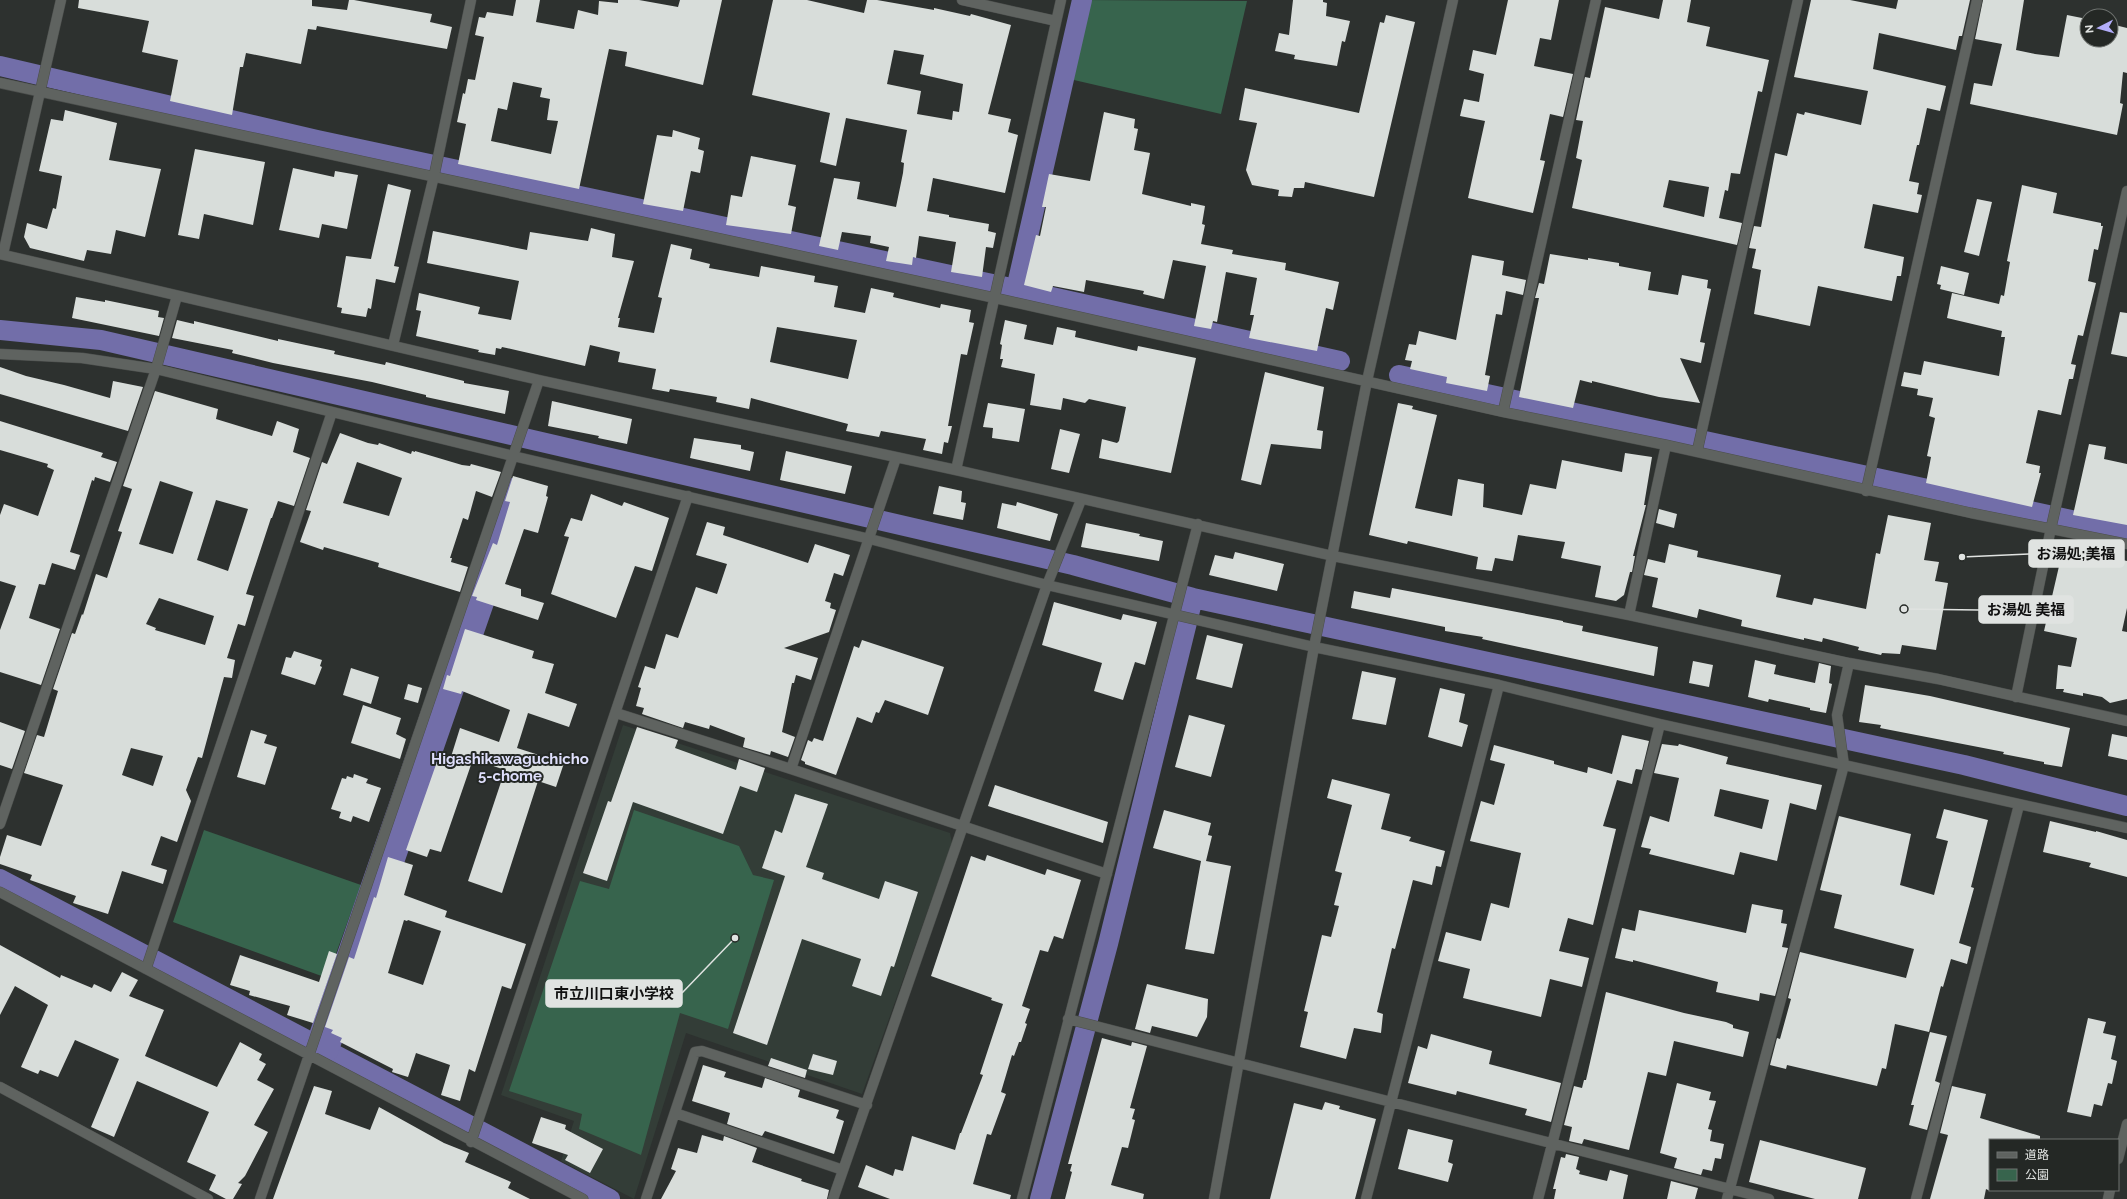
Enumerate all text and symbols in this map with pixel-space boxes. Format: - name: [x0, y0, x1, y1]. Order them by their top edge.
- north arrow: [2079, 8, 2119, 48]
- text: N: [2083, 24, 2096, 34]
- callout: お湯処;美福: [2029, 540, 2124, 567]
- text: お湯処;美福: [2037, 545, 2115, 563]
- callout: お湯処 美福: [1979, 596, 2073, 623]
- text: お湯処 美福: [1987, 601, 2065, 619]
- district label: Higashikawaguchicho 5-chome: [431, 750, 589, 785]
- callout: 市立川口東小学校: [546, 980, 682, 1007]
- text: 市立川口東小学校: [554, 985, 674, 1003]
- legend: [1989, 1139, 2119, 1191]
- text: 道路: [2025, 1148, 2049, 1162]
- text: 公園: [2025, 1168, 2049, 1182]

